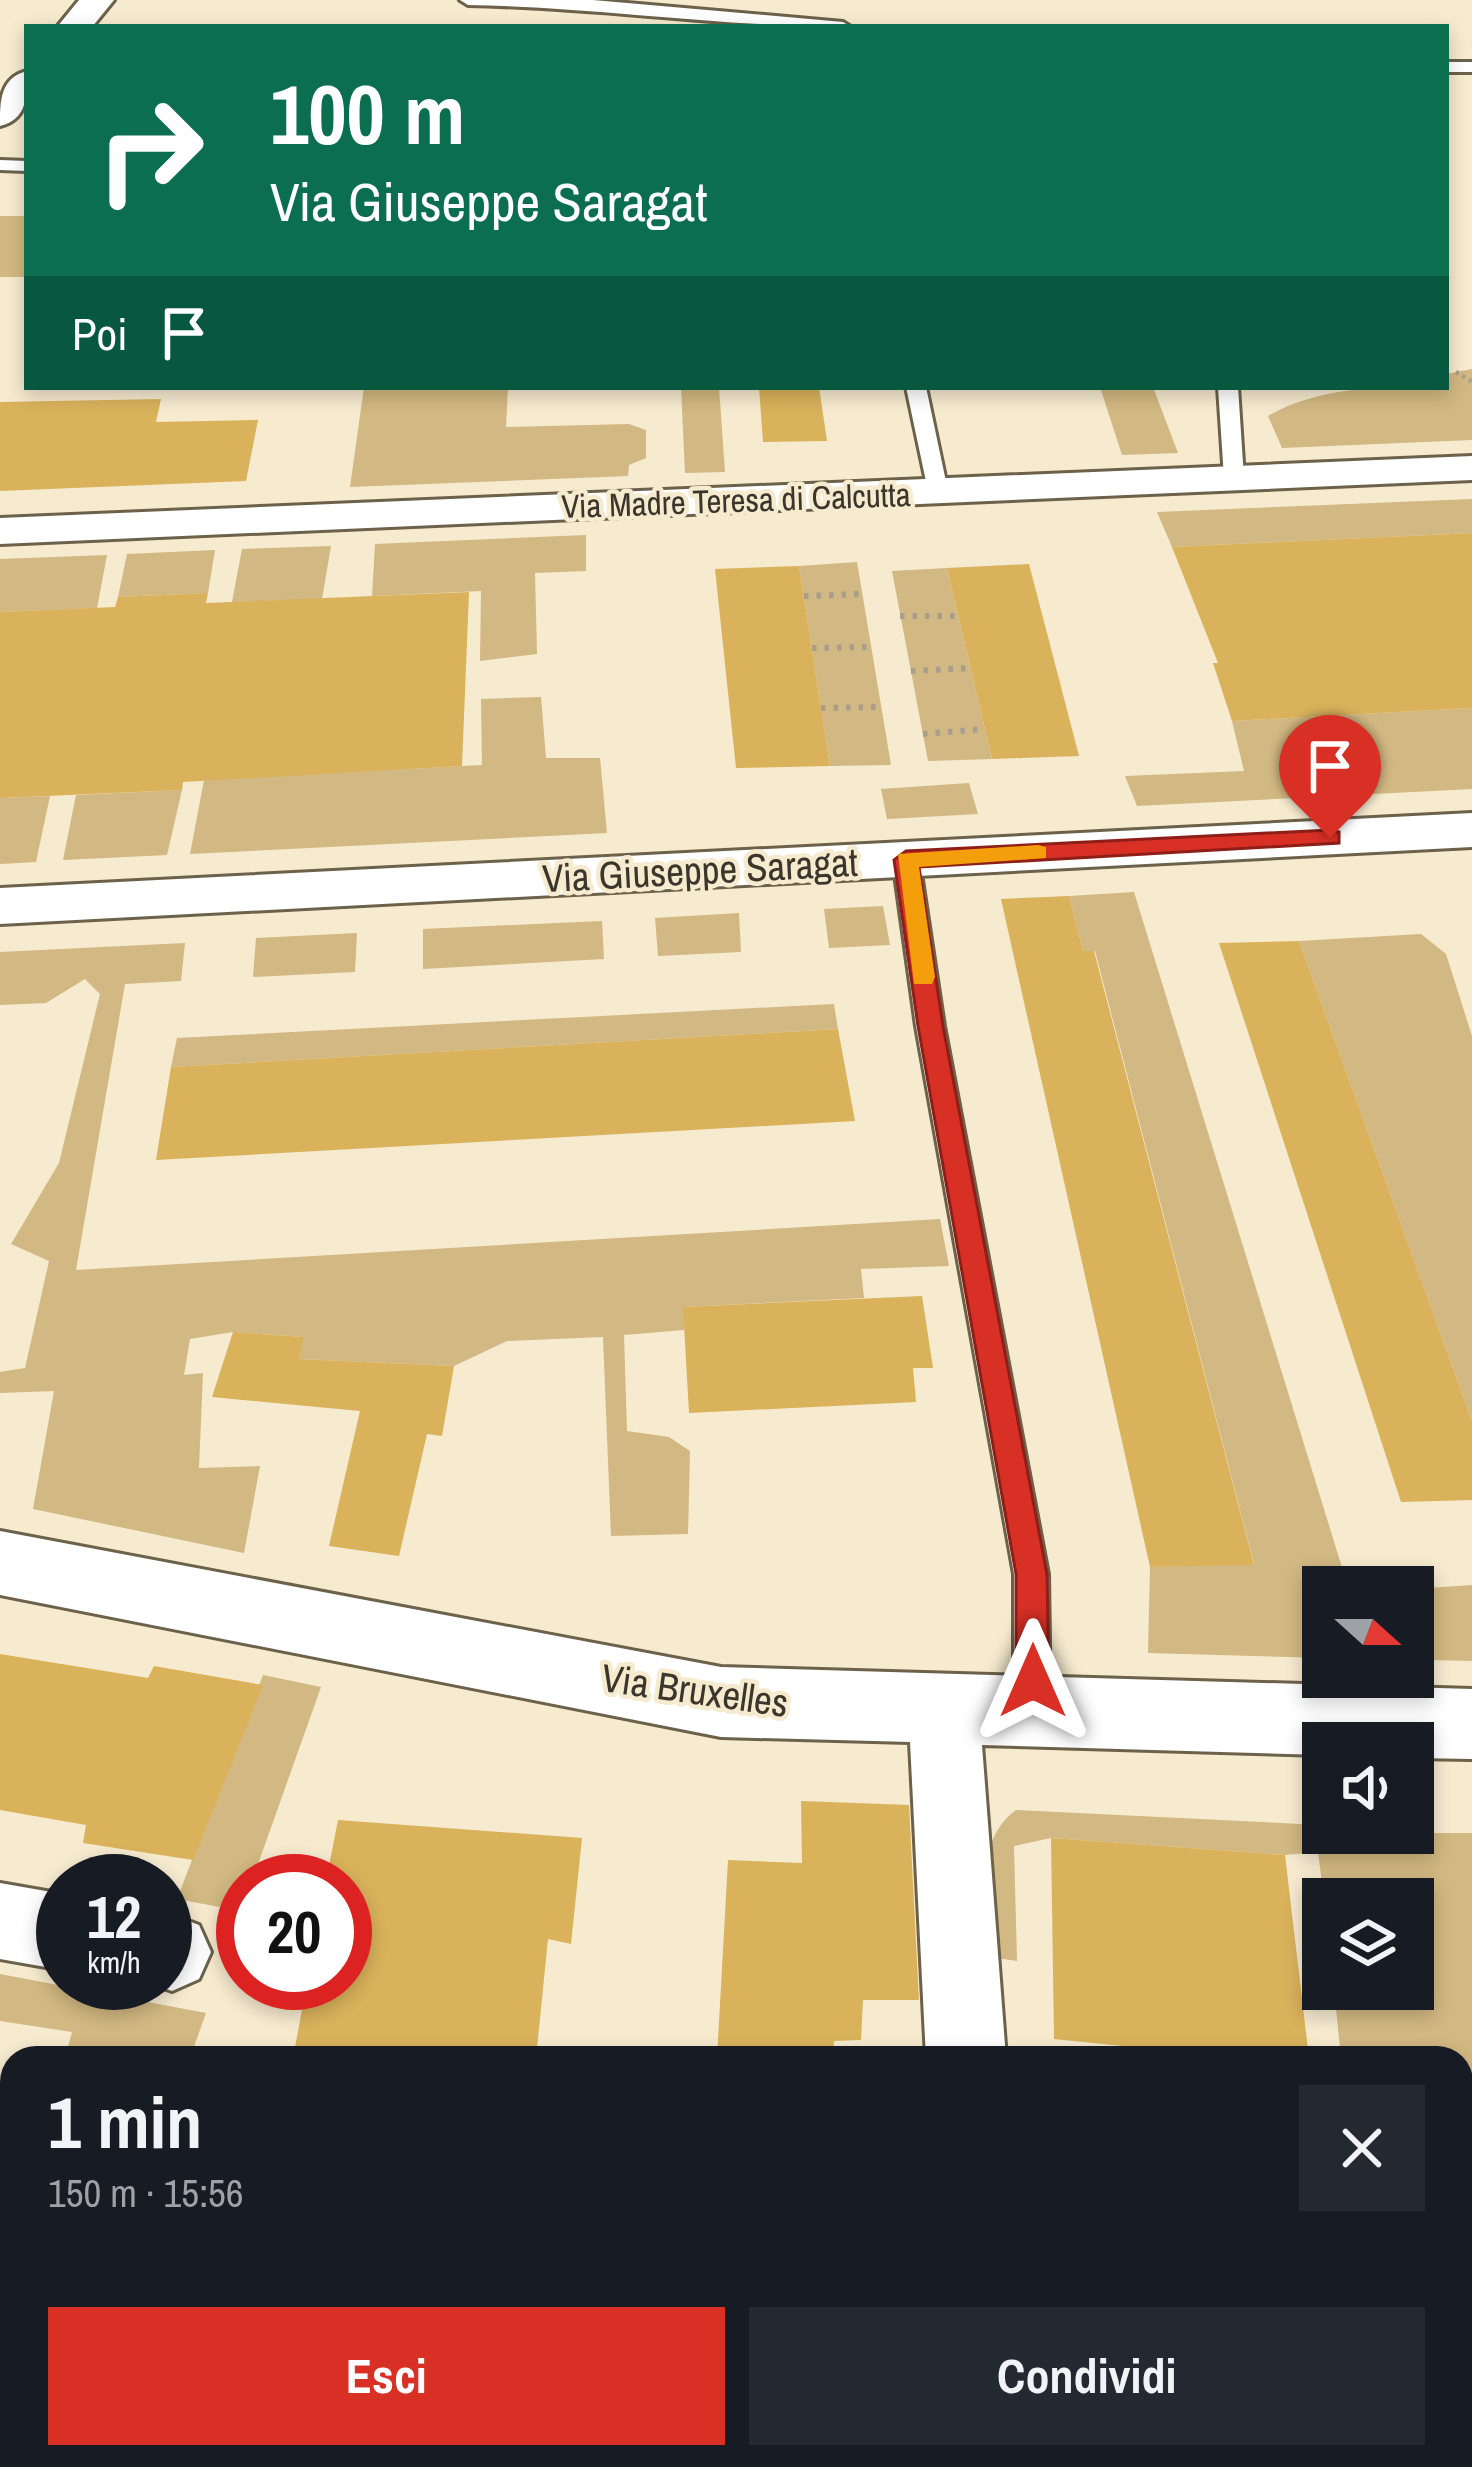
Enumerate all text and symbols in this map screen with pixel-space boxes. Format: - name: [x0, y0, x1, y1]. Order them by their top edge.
- text: 100 m: [270, 57, 465, 170]
- icon: right: [72, 72, 228, 228]
- text: Via Giuseppe Saragat: [270, 165, 707, 238]
- icon: arrive: [151, 300, 217, 366]
- text: Poi: [72, 303, 127, 364]
- street label: Via Madre Teresa di Calcutta: [561, 472, 911, 528]
- pin: [1279, 715, 1381, 838]
- icon: arrive: [1297, 733, 1363, 799]
- street label: Via Giuseppe Saragat: [541, 836, 859, 904]
- north arrow: [1302, 1566, 1434, 1698]
- map controls: [1302, 1566, 1434, 2010]
- position arrow: [970, 1618, 1096, 1744]
- street label: Via Bruxelles: [598, 1651, 792, 1729]
- button: sound: [1302, 1722, 1434, 1854]
- speed limit sign: 20: [216, 1854, 372, 2010]
- text: 12: [87, 1876, 141, 1957]
- button: layers: [1302, 1878, 1434, 2010]
- text: km/h: [87, 1942, 141, 1982]
- text: 1 min: [48, 2073, 202, 2170]
- button: close: [1299, 2085, 1425, 2211]
- text: 150 m · 15:56: [48, 2167, 244, 2219]
- button: Esci: [48, 2307, 725, 2445]
- button: Condividi: [749, 2307, 1425, 2445]

